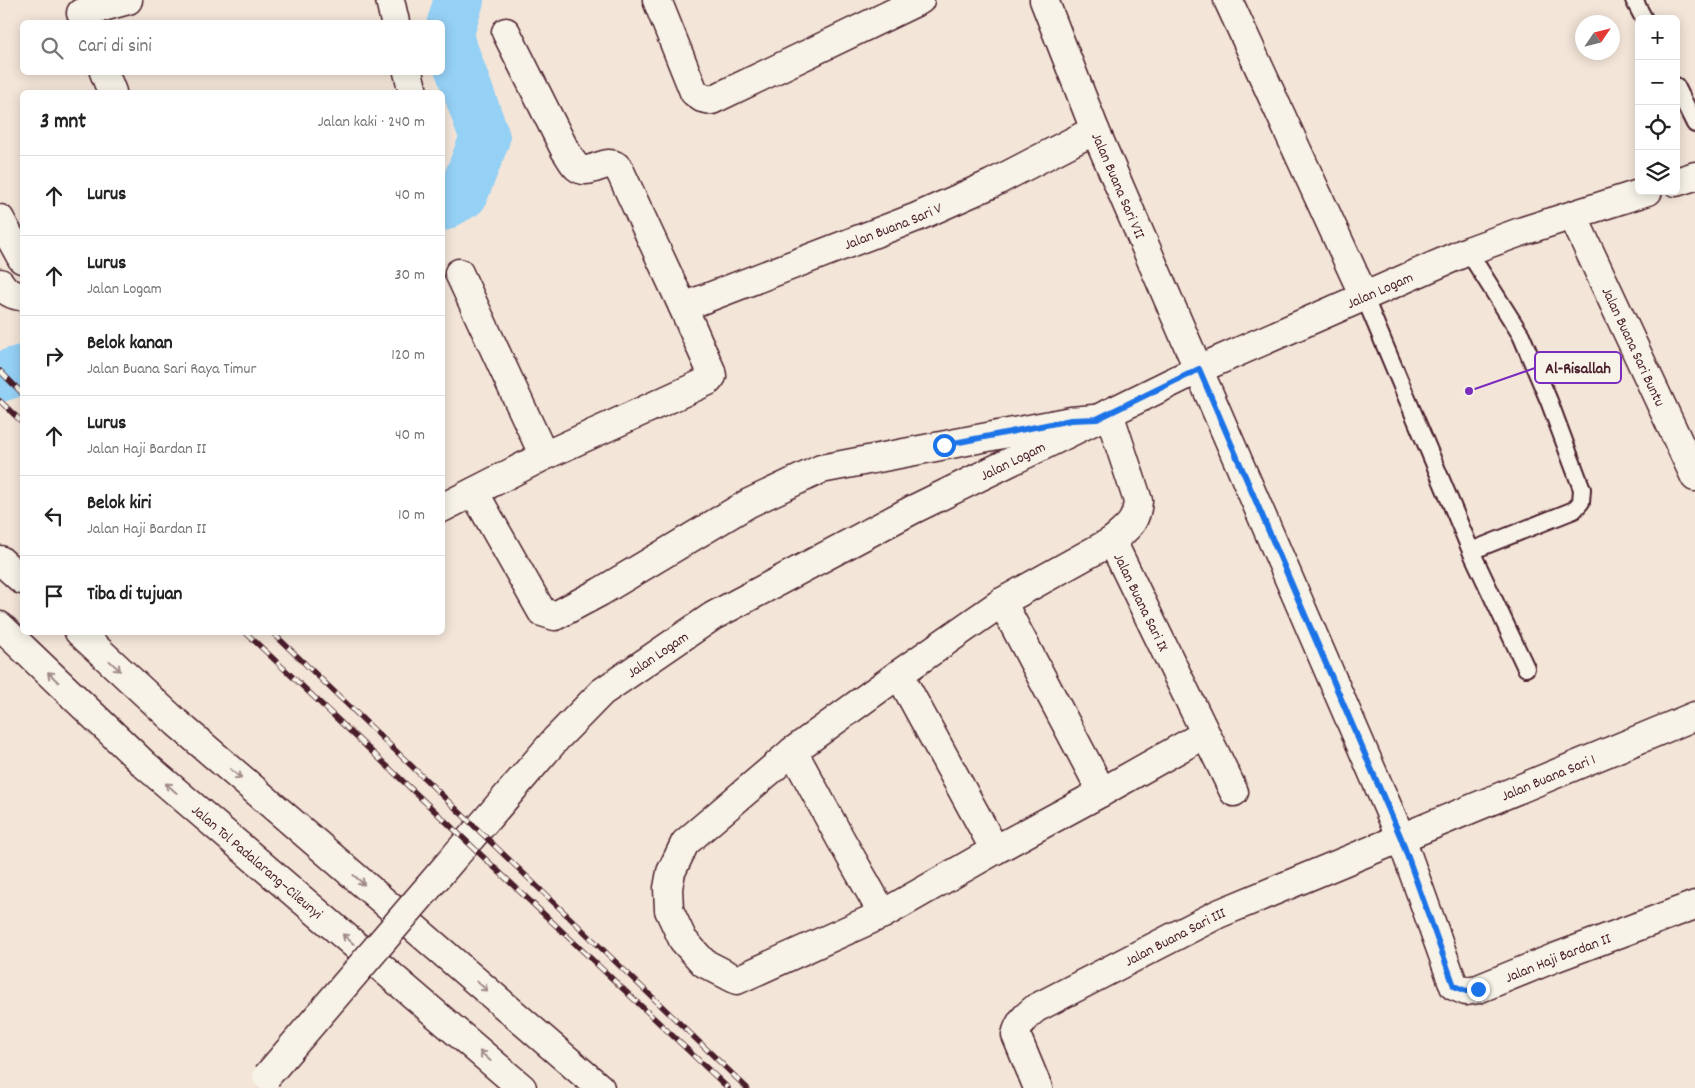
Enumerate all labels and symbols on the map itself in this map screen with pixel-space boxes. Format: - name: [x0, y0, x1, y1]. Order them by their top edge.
- north arrow: [1575, 15, 1620, 60]
- street label: Jalan Buana Sari VII: [1084, 130, 1150, 243]
- street label: Jalan Buana Sari V: [841, 198, 947, 257]
- street label: Jalan Logam: [1344, 267, 1417, 316]
- street label: Jalan Buana Sari Buntu: [1595, 284, 1670, 411]
- callout: Al-Risallah: [1535, 352, 1621, 383]
- text: Al-Risallah: [1545, 358, 1611, 381]
- route start: [933, 434, 956, 457]
- street label: Jalan Logam: [977, 437, 1050, 488]
- street label: Jalan Buana Sari IX: [1107, 550, 1173, 656]
- street label: Jalan Logam: [623, 627, 694, 685]
- one-way arrow: [108, 660, 121, 671]
- one-way arrow: [46, 671, 59, 683]
- street label: Jalan Buana Sari 1: [1498, 749, 1599, 808]
- one-way arrow: [229, 768, 242, 779]
- one-way arrow: [165, 782, 178, 794]
- street label: Jalan Tol Padalarang–Cileunyi: [186, 800, 327, 926]
- one-way arrow: [352, 875, 365, 886]
- street label: Jalan Buana Sari III: [1121, 903, 1230, 973]
- street label: Jalan Haji Bardan II: [1502, 928, 1615, 990]
- one-way arrow: [342, 934, 355, 945]
- route end: [1467, 978, 1490, 1001]
- one-way arrow: [475, 981, 488, 992]
- one-way arrow: [478, 1051, 491, 1062]

